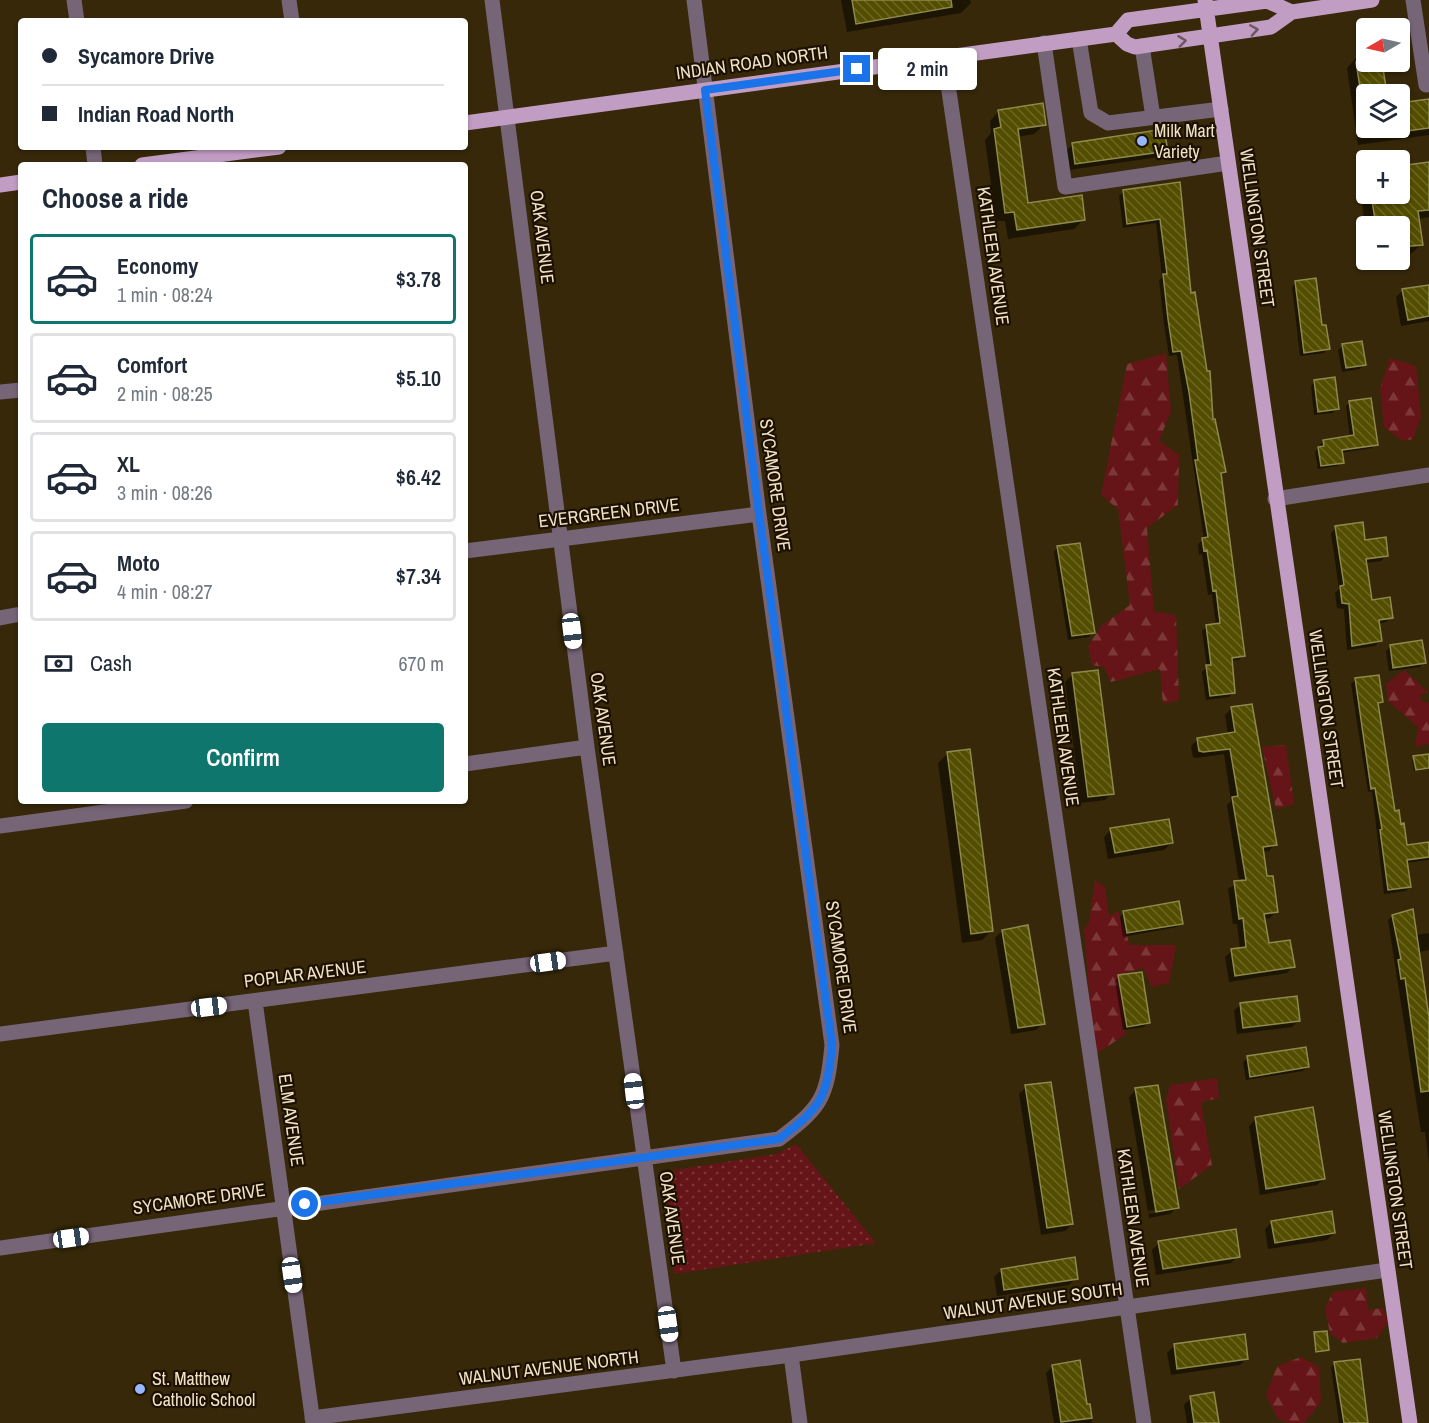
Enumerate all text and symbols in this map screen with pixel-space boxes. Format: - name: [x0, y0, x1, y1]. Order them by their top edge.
- north arrow: [1356, 18, 1410, 72]
- map controls: [1356, 18, 1410, 270]
- one-way arrow: [1249, 25, 1258, 37]
- one-way arrow: [1177, 35, 1187, 47]
- street label: INDIAN ROAD NORTH: [674, 39, 829, 86]
- text: Sycamore Drive: [78, 41, 214, 71]
- callout: 2 min: [878, 48, 977, 90]
- route end: [843, 55, 870, 82]
- text: 2 min: [906, 55, 949, 82]
- button: layers: [1356, 84, 1410, 138]
- text: Indian Road North: [78, 99, 234, 129]
- place label: Milk Mart Variety: [1154, 118, 1215, 164]
- marker: Milk Mart Variety: [1135, 134, 1149, 148]
- street label: WELLINGTON STREET: [1234, 147, 1281, 309]
- button: +: [1356, 150, 1410, 204]
- text: Choose a ride: [42, 180, 188, 216]
- street label: KATHLEEN AVENUE: [971, 185, 1016, 327]
- street label: OAK AVENUE: [524, 189, 561, 285]
- button: −: [1356, 216, 1410, 270]
- text: Economy: [117, 251, 198, 281]
- icon: car: [45, 252, 99, 306]
- text: $3.78: [396, 264, 441, 294]
- text: 1 min · 08:24: [117, 281, 213, 308]
- text: Comfort: [117, 350, 187, 380]
- icon: car: [45, 351, 99, 405]
- text: $5.10: [396, 363, 441, 393]
- text: 2 min · 08:25: [117, 380, 213, 407]
- street label: SYCAMORE DRIVE: [754, 417, 797, 553]
- text: XL: [117, 449, 140, 479]
- icon: car: [45, 450, 99, 504]
- text: $6.42: [396, 462, 441, 492]
- text: 3 min · 08:26: [117, 479, 213, 506]
- street label: EVERGREEN DRIVE: [537, 491, 681, 534]
- text: Moto: [117, 548, 160, 578]
- icon: car: [45, 549, 99, 603]
- text: $7.34: [396, 561, 441, 591]
- text: 4 min · 08:27: [117, 578, 213, 605]
- car: [561, 612, 583, 650]
- street label: WELLINGTON STREET: [1303, 628, 1350, 790]
- icon: cash: [42, 647, 75, 680]
- text: Cash: [90, 648, 132, 678]
- text: 670 m: [398, 650, 444, 677]
- street label: KATHLEEN AVENUE: [1041, 666, 1086, 808]
- street label: OAK AVENUE: [585, 671, 622, 767]
- button: Confirm: [42, 723, 444, 792]
- street label: SYCAMORE DRIVE: [820, 899, 863, 1035]
- car: [529, 951, 567, 973]
- street label: POPLAR AVENUE: [242, 954, 367, 993]
- car: [190, 996, 228, 1018]
- street label: ELM AVENUE: [273, 1072, 310, 1168]
- car: [623, 1072, 645, 1110]
- street label: WELLINGTON STREET: [1372, 1109, 1419, 1271]
- street label: KATHLEEN AVENUE: [1111, 1147, 1156, 1289]
- street label: OAK AVENUE: [654, 1170, 691, 1266]
- street label: SYCAMORE DRIVE: [131, 1177, 267, 1220]
- route start: [291, 1190, 318, 1217]
- car: [52, 1227, 90, 1249]
- car: [281, 1256, 303, 1294]
- street label: WALNUT AVENUE SOUTH: [942, 1276, 1124, 1325]
- car: [657, 1305, 679, 1343]
- street label: WALNUT AVENUE NORTH: [458, 1344, 640, 1391]
- place label: St. Matthew Catholic School: [152, 1366, 255, 1412]
- marker: St. Matthew Catholic School: [133, 1382, 147, 1396]

